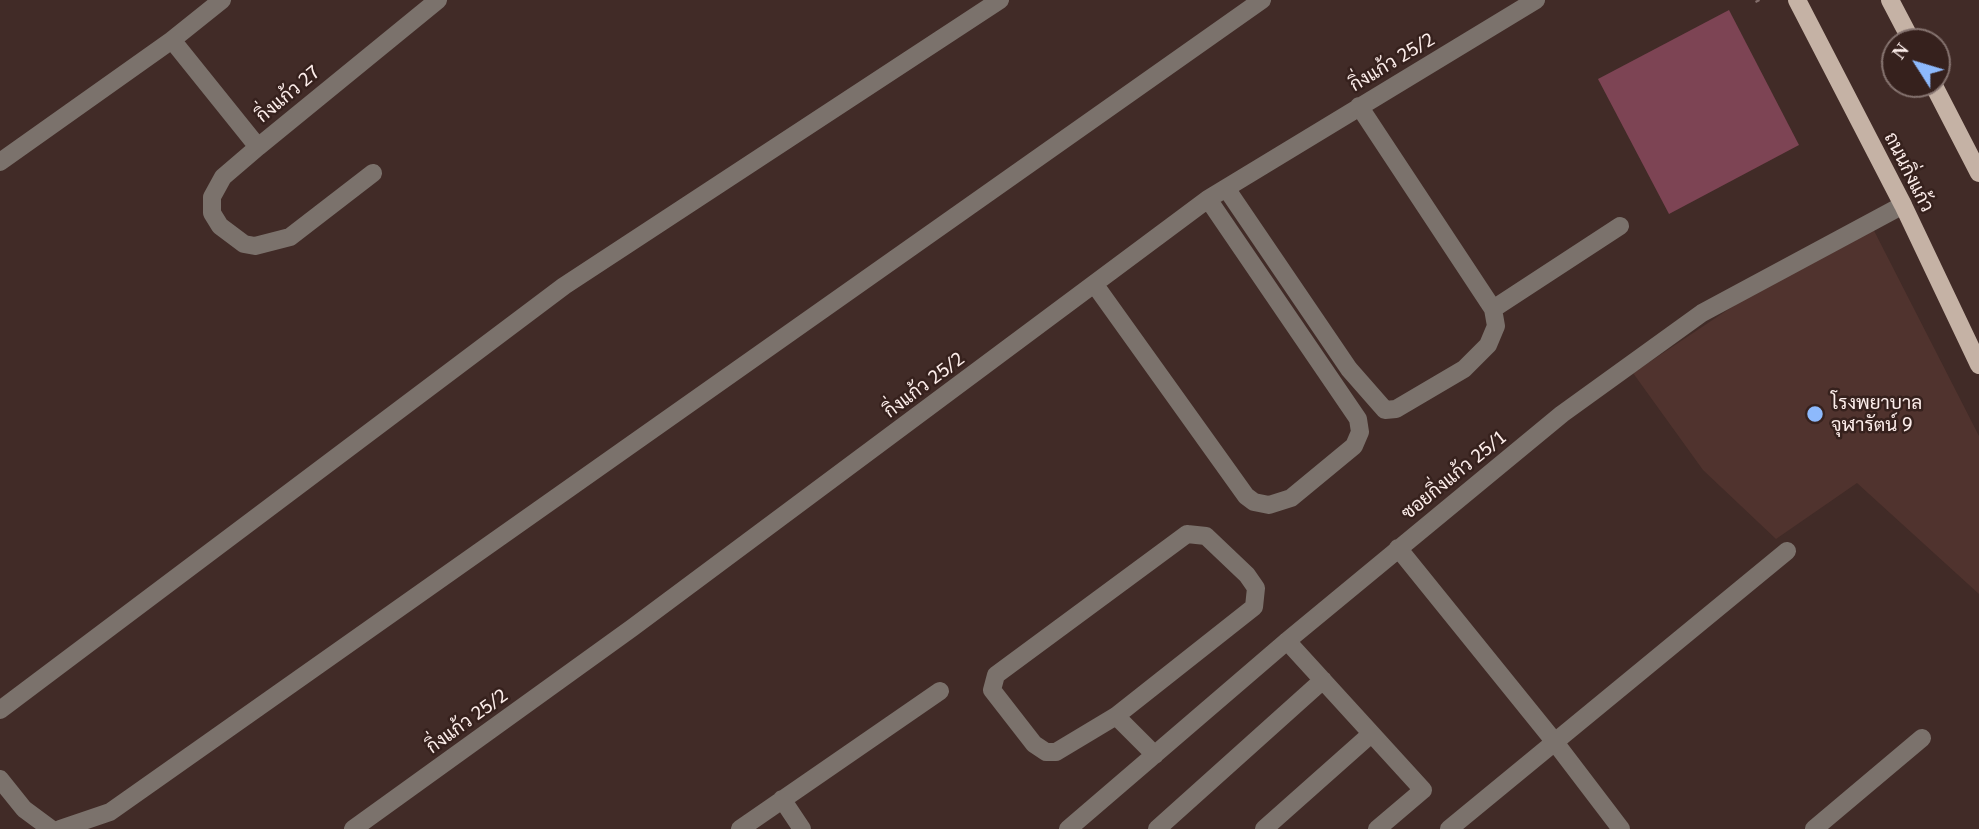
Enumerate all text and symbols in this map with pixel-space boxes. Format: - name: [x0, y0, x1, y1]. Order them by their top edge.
- street label: กิ่งแก้ว 25/2: [1345, 28, 1439, 96]
- north arrow: [1881, 28, 1951, 98]
- text: N: [1888, 39, 1913, 63]
- street label: กิ่งแก้ว 27: [251, 61, 325, 127]
- street label: ถนนกิ่งแก้ว: [1879, 128, 1939, 216]
- street label: กิ่งแก้ว 25/2: [879, 347, 969, 423]
- place label: โรงพยาบาล จุฬารัตน์ 9: [1831, 392, 1922, 436]
- marker: โรงพยาบาล จุฬารัตน์ 9: [1805, 404, 1825, 424]
- street label: ซอยกิ่งแก้ว 25/1: [1397, 426, 1511, 524]
- street label: กิ่งแก้ว 25/2: [422, 684, 512, 758]

